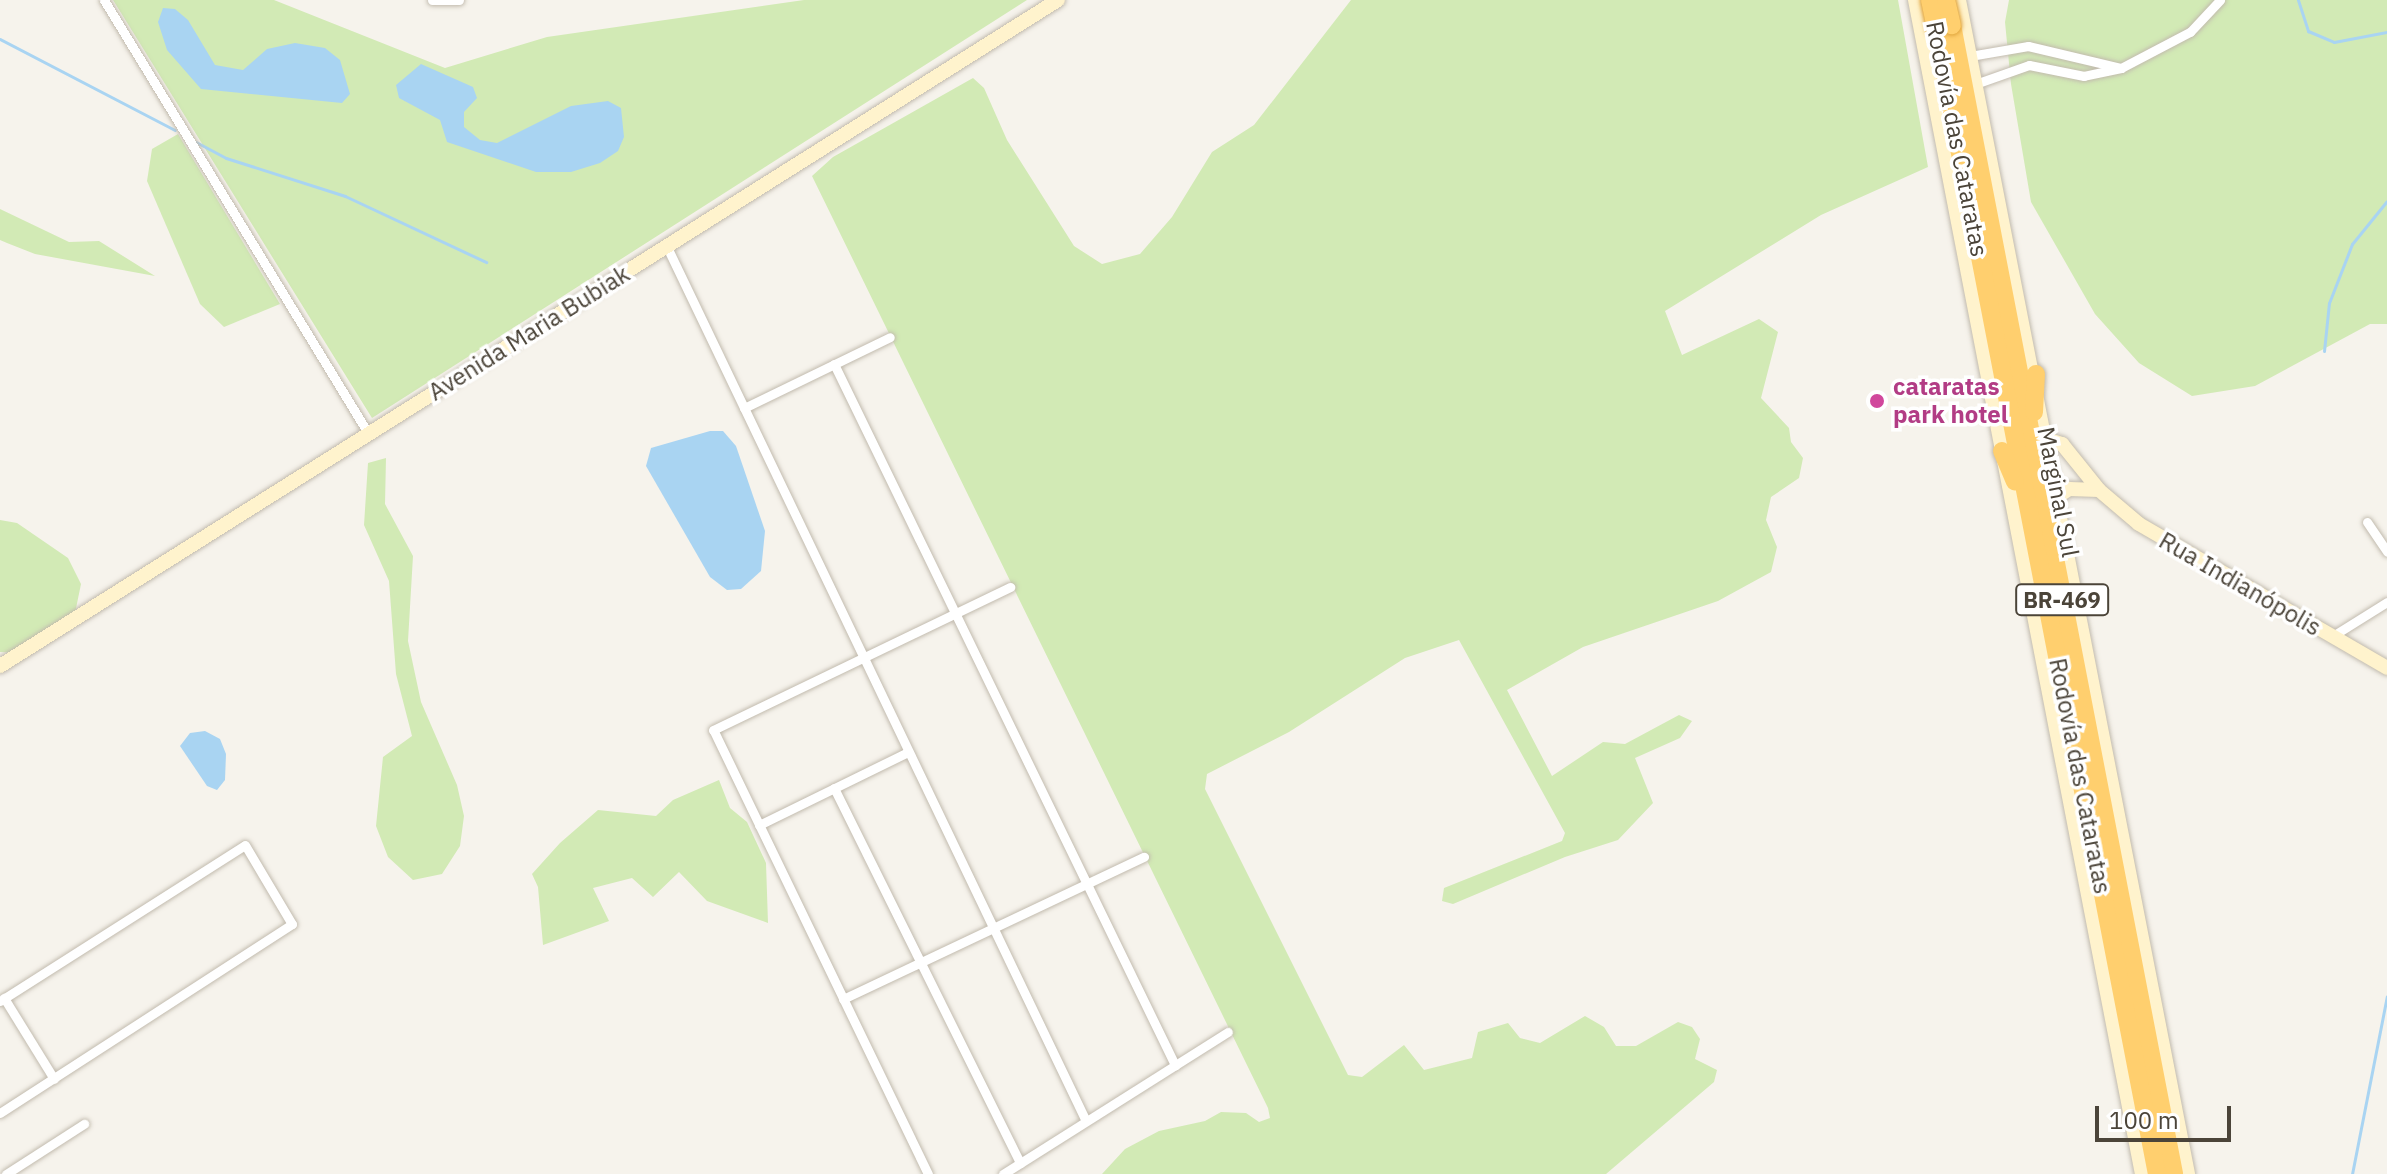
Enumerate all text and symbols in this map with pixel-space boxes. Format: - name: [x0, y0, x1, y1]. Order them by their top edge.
- street label: Rodovía das Cataratas: [1920, 19, 1994, 259]
- street label: Avenida Maria Bubiak: [423, 259, 635, 407]
- place label: cataratas park hotel: [1893, 373, 2008, 429]
- marker: cataratas park hotel: [1868, 392, 1886, 410]
- street label: Marginal Sul: [2031, 424, 2085, 560]
- street label: Rua Indianópolis: [2154, 526, 2326, 642]
- road number: BR-469: [2014, 582, 2110, 618]
- street label: Rodovía das Cataratas: [2043, 656, 2117, 896]
- scale bar: [2099, 1090, 2235, 1140]
- text: 100 m: [2109, 1104, 2179, 1136]

